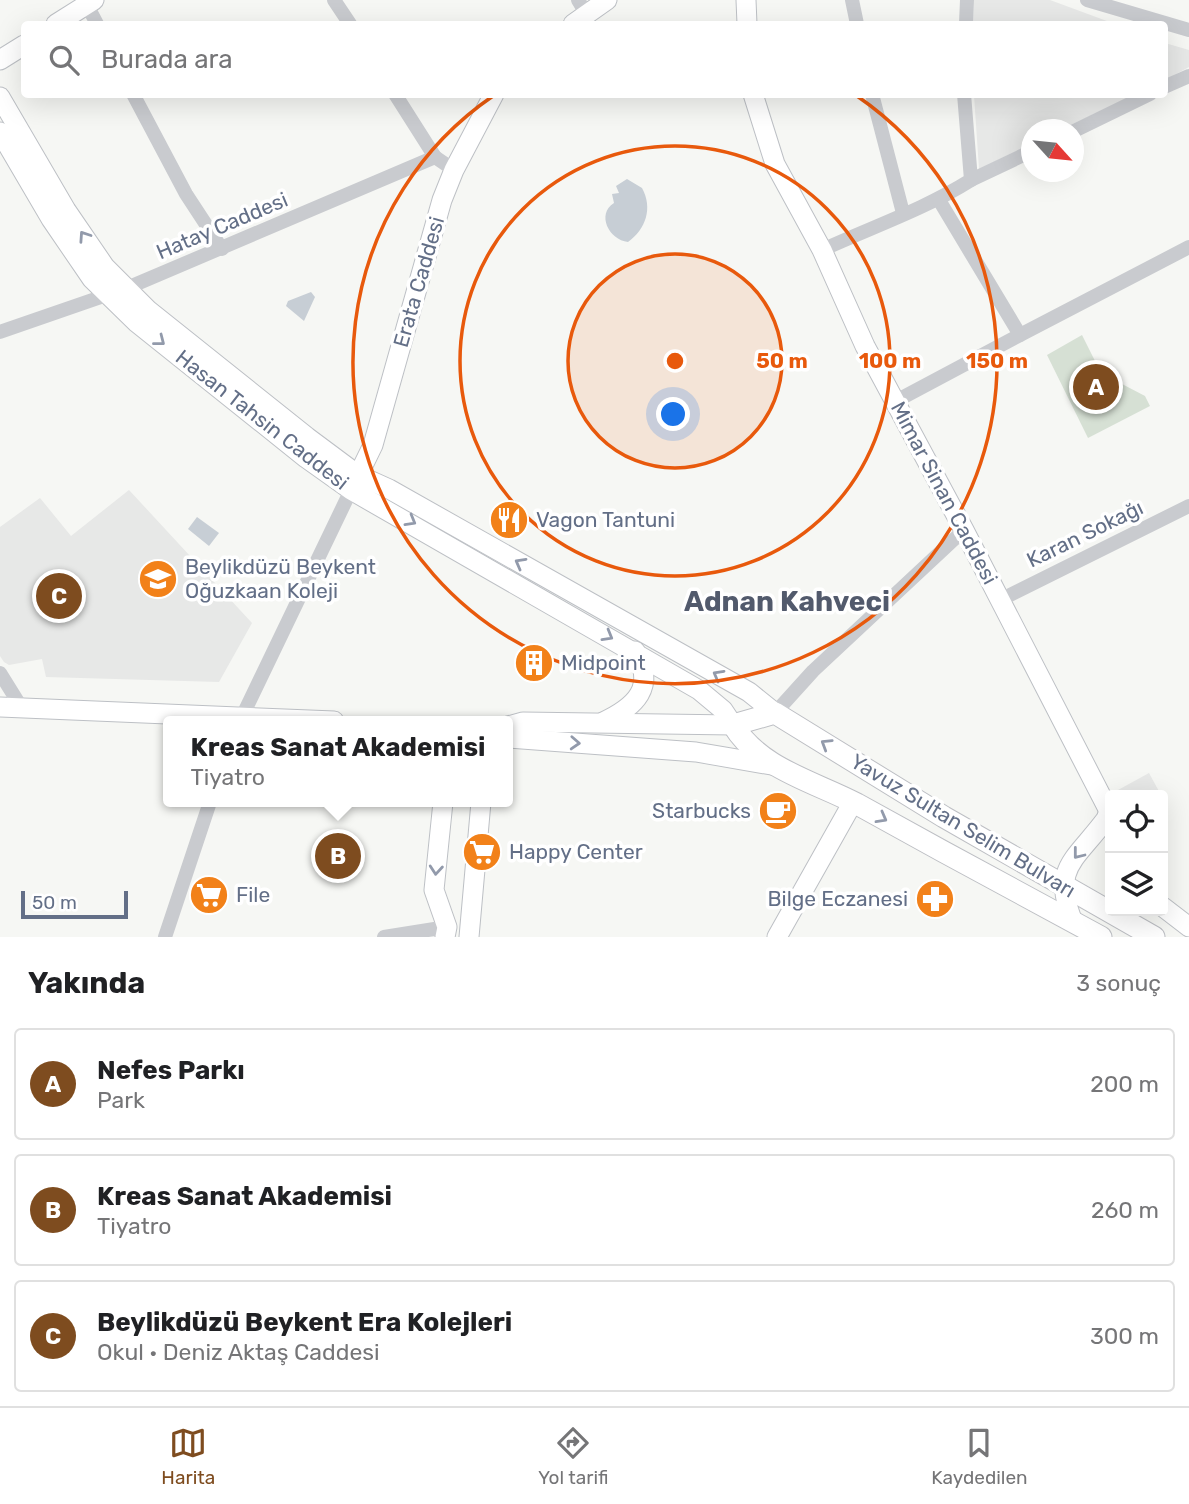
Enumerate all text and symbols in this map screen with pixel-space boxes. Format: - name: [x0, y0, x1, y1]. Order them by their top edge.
- search box: [21, 21, 1168, 98]
- icon: search: [45, 41, 83, 79]
- text: Burada ara: [101, 44, 233, 75]
- north arrow: [1021, 119, 1084, 182]
- street label: Hatay Caddesi: [152, 187, 291, 264]
- street label: Erata Caddesi: [388, 213, 449, 350]
- one-way arrow: [79, 231, 92, 244]
- one-way arrow: [152, 333, 165, 346]
- street label: Hasan Tahsin Caddesi: [171, 344, 354, 495]
- text: 50 m: [756, 348, 808, 373]
- text: 100 m: [859, 348, 921, 373]
- text: 150 m: [966, 348, 1028, 373]
- centre of rings: [663, 349, 687, 373]
- pin: A: [1073, 361, 1119, 413]
- your location: [656, 397, 690, 431]
- street label: Mimar Sinan Caddesi: [886, 397, 1003, 588]
- street label: Karan Sokağı: [1023, 495, 1147, 572]
- restaurant icon: Vagon Tantuni: [488, 499, 530, 541]
- place label: Vagon Tantuni: [536, 507, 675, 532]
- one-way arrow: [403, 513, 416, 526]
- place label: Beylikdüzü Beykent Oğuzkaan Koleji: [185, 554, 376, 603]
- school or university icon: Beylikdüzü Beykent Oğuzkaan Koleji: [137, 558, 179, 600]
- one-way arrow: [515, 558, 528, 571]
- pin: C: [36, 570, 82, 622]
- district label: Adnan Kahveci: [684, 585, 890, 618]
- one-way arrow: [600, 627, 613, 640]
- building icon: Midpoint: [513, 642, 555, 684]
- place label: Midpoint: [561, 650, 646, 675]
- one-way arrow: [713, 670, 726, 683]
- popup: [163, 716, 513, 807]
- text: Kreas Sanat Akademisi: [191, 732, 485, 763]
- one-way arrow: [570, 736, 581, 751]
- one-way arrow: [821, 740, 834, 753]
- street label: Yavuz Sultan Selim Bulvarı: [846, 748, 1080, 903]
- text: Tiyatro: [191, 763, 265, 791]
- cafe icon: Starbucks: [757, 790, 799, 832]
- map controls: [1105, 790, 1168, 916]
- button: locate: [1105, 790, 1168, 853]
- place label: Starbucks: [652, 798, 751, 823]
- one-way arrow: [875, 810, 888, 824]
- pin: B: [315, 830, 361, 882]
- supermarket icon: Happy Center: [461, 831, 503, 873]
- place label: Happy Center: [509, 839, 643, 864]
- one-way arrow: [1074, 846, 1086, 859]
- button: layers: [1105, 853, 1168, 916]
- one-way arrow: [428, 864, 443, 875]
- supermarket icon: File: [188, 874, 230, 916]
- pharmacy icon: Bilge Eczanesi: [914, 878, 956, 920]
- place label: File: [236, 882, 270, 907]
- place label: Bilge Eczanesi: [768, 886, 908, 911]
- scale bar: [21, 888, 128, 920]
- text: 50 m: [32, 891, 77, 914]
- text: Yakında: [28, 965, 145, 1001]
- text: 3 sonuç: [1076, 969, 1161, 997]
- text: Nefes Parkı: [97, 1055, 245, 1086]
- text: A: [45, 1070, 61, 1098]
- text: 200 m: [1090, 1070, 1159, 1098]
- text: Park: [97, 1086, 145, 1114]
- text: Kreas Sanat Akademisi: [97, 1181, 392, 1212]
- text: B: [45, 1196, 61, 1224]
- text: 260 m: [1091, 1196, 1159, 1224]
- text: Tiyatro: [97, 1212, 171, 1240]
- text: Beylikdüzü Beykent Era Kolejleri: [97, 1307, 512, 1338]
- text: C: [45, 1322, 61, 1350]
- text: 300 m: [1090, 1322, 1159, 1350]
- text: Okul · Deniz Aktaş Caddesi: [97, 1338, 380, 1366]
- tab: Harita: [161, 1424, 215, 1489]
- tab: Yol tarifi: [538, 1424, 609, 1489]
- tab: Kaydedilen: [931, 1424, 1028, 1489]

